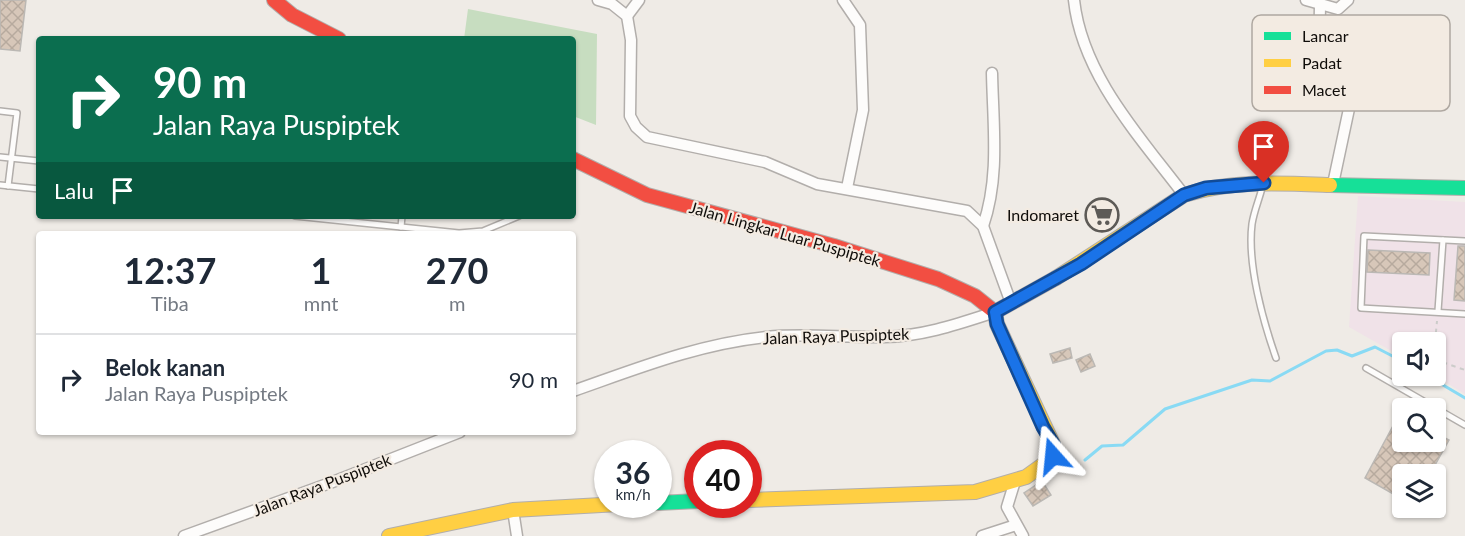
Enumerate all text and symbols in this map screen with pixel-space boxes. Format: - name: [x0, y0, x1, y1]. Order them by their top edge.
- legend: [1252, 15, 1450, 111]
- text: Lancar: [1302, 26, 1349, 45]
- text: Padat: [1302, 53, 1342, 72]
- text: 90 m: [153, 57, 247, 107]
- icon: right: [54, 60, 132, 138]
- text: Macet: [1302, 80, 1346, 99]
- text: Jalan Raya Puspiptek: [153, 108, 400, 141]
- pin: [1238, 121, 1289, 183]
- icon: arrive: [1247, 130, 1280, 163]
- icon: arrive: [106, 174, 139, 207]
- text: Lalu: [54, 177, 94, 204]
- street label: Jalan Lingkar Luar Puspiptek: [688, 197, 884, 270]
- supermarket icon: Indomaret: [1084, 197, 1120, 233]
- place label: Indomaret: [1007, 205, 1079, 224]
- text: 12:37: [123, 248, 216, 292]
- text: 1: [311, 248, 332, 292]
- text: 270: [426, 248, 488, 292]
- text: Tiba: [151, 291, 189, 315]
- text: mnt: [304, 291, 338, 315]
- text: m: [449, 291, 465, 315]
- street label: Jalan Raya Puspiptek: [763, 323, 910, 348]
- map controls: [1392, 332, 1446, 518]
- button: sound: [1392, 332, 1446, 386]
- text: Belok kanan: [105, 354, 225, 381]
- icon: right: [54, 363, 87, 396]
- text: 90 m: [509, 366, 558, 393]
- text: Jalan Raya Puspiptek: [105, 381, 288, 405]
- button: search: [1392, 398, 1446, 452]
- position arrow: [1021, 424, 1085, 488]
- speed limit sign: 40: [684, 440, 762, 518]
- street label: Jalan Raya Puspiptek: [250, 449, 394, 520]
- text: 36: [616, 454, 650, 490]
- button: layers: [1392, 464, 1446, 518]
- text: km/h: [615, 485, 651, 503]

